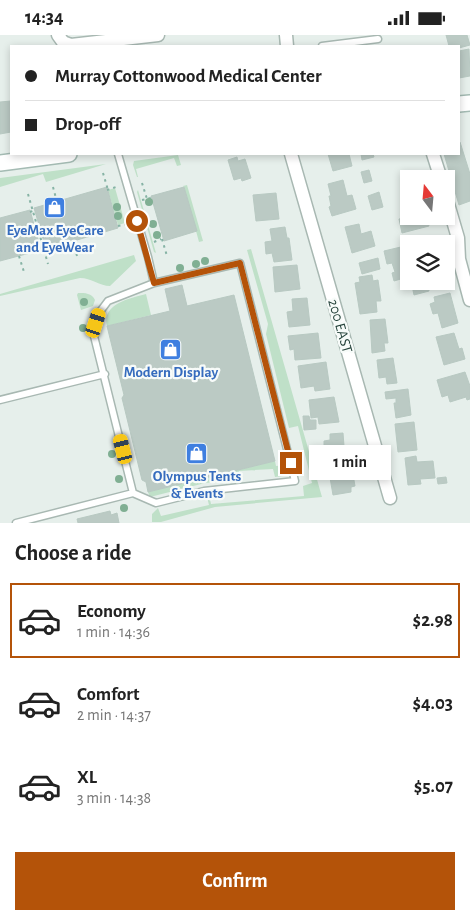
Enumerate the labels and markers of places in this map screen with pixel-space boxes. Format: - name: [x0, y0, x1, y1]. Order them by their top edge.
- shop icon: EyeMax EyeCare and EyeWear: [43, 195, 67, 219]
- place label: EyeMax EyeCare and EyeWear: [6, 223, 104, 255]
- shop icon: Modern Display: [159, 337, 183, 361]
- place label: Modern Display: [124, 365, 219, 380]
- shop icon: Olympus Tents & Events: [185, 441, 209, 465]
- place label: Olympus Tents & Events: [153, 469, 241, 501]

